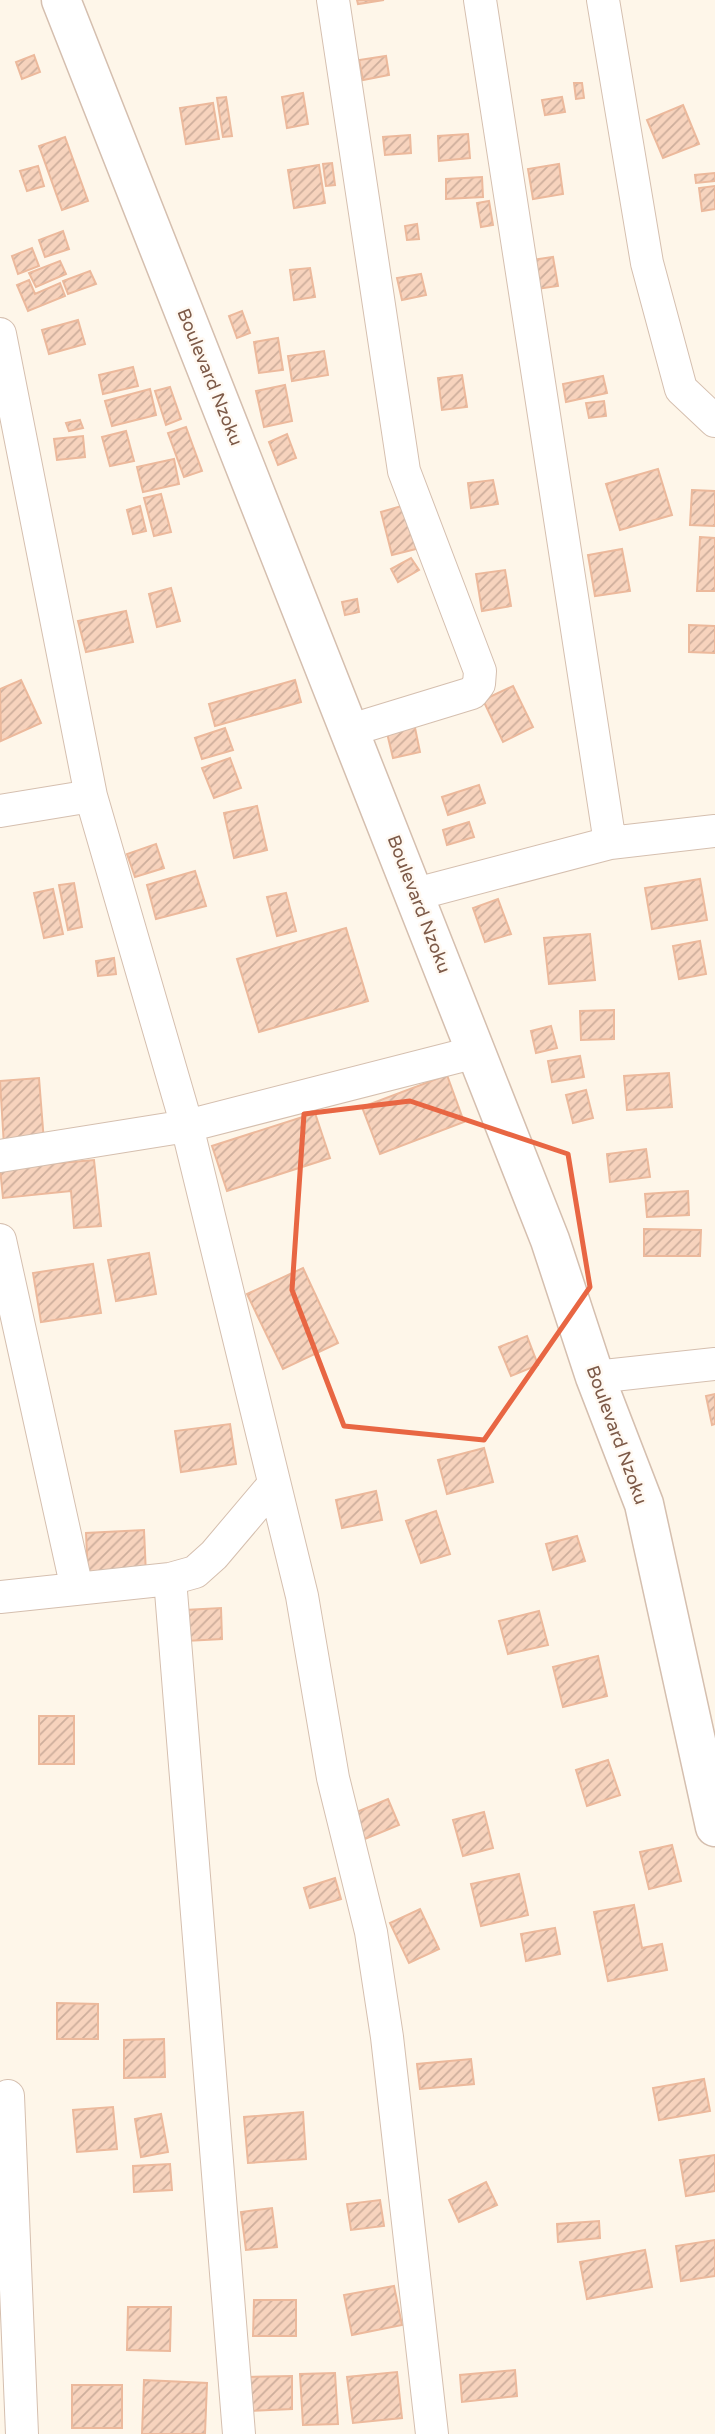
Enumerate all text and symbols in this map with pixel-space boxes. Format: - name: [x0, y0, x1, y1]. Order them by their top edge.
- street label: Boulevard Nzoku: [172, 305, 248, 449]
- street label: Boulevard Nzoku: [383, 832, 455, 976]
- street label: Boulevard Nzoku: [582, 1363, 652, 1507]

